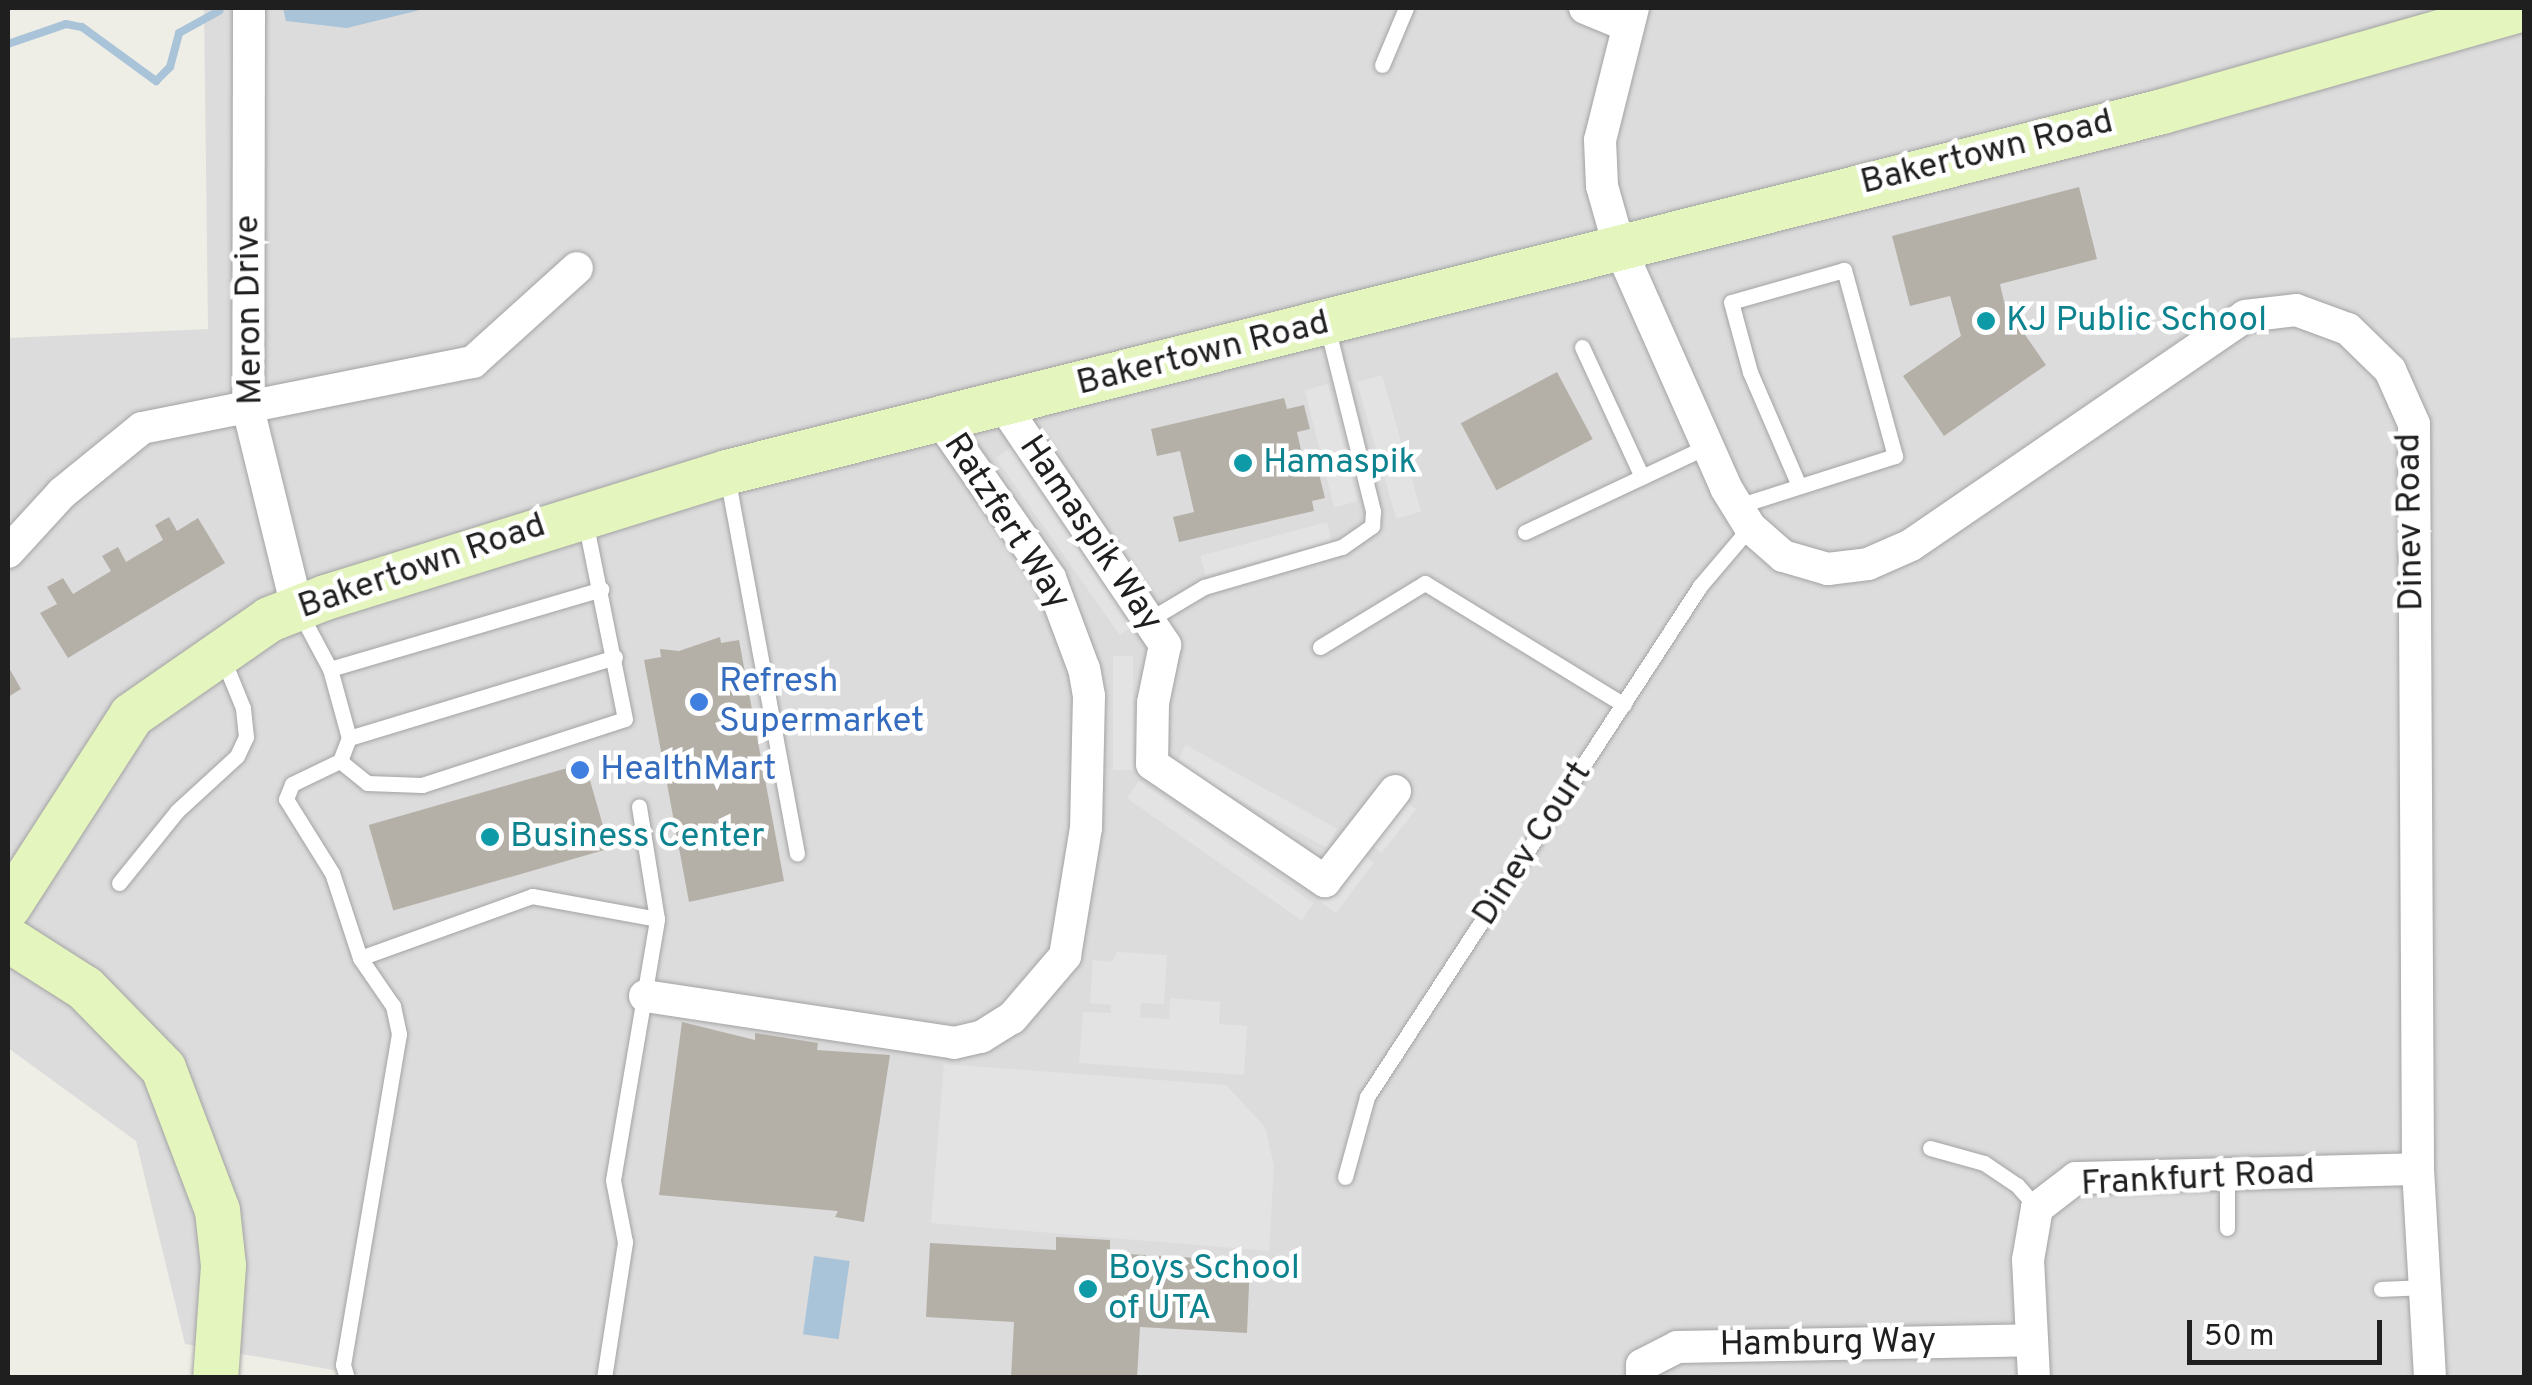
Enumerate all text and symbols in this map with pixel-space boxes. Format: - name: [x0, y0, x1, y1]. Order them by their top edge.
- street label: Bakertown Road: [1856, 101, 2118, 205]
- street label: Meron Drive: [227, 214, 273, 406]
- place label: KJ Public School: [2006, 300, 2267, 342]
- street label: Bakertown Road: [1072, 302, 1334, 406]
- marker: KJ Public School: [1975, 310, 1997, 332]
- street label: Ratzfert Way: [933, 426, 1079, 618]
- street label: Hamaspik Way: [1009, 428, 1171, 640]
- street label: Dinev Road: [2388, 433, 2434, 611]
- place label: Hamaspik: [1263, 442, 1417, 484]
- marker: Hamaspik: [1232, 452, 1254, 474]
- street label: Bakertown Road: [293, 505, 551, 629]
- place label: Refresh Supermarket: [719, 661, 924, 743]
- marker: Refresh Supermarket: [688, 691, 710, 713]
- place label: HealthMart: [600, 749, 776, 791]
- street label: Dinev Court: [1464, 754, 1602, 934]
- marker: HealthMart: [569, 759, 591, 781]
- place label: Business Center: [510, 816, 765, 858]
- marker: Business Center: [479, 826, 501, 848]
- street label: Frankfurt Road: [2080, 1152, 2316, 1206]
- place label: Boys School of UTA: [1108, 1248, 1300, 1330]
- marker: Boys School of UTA: [1077, 1278, 1099, 1300]
- scale bar: [2192, 1300, 2387, 1362]
- text: 50 m: [2204, 1319, 2274, 1356]
- street label: Hamburg Way: [1719, 1321, 1937, 1367]

